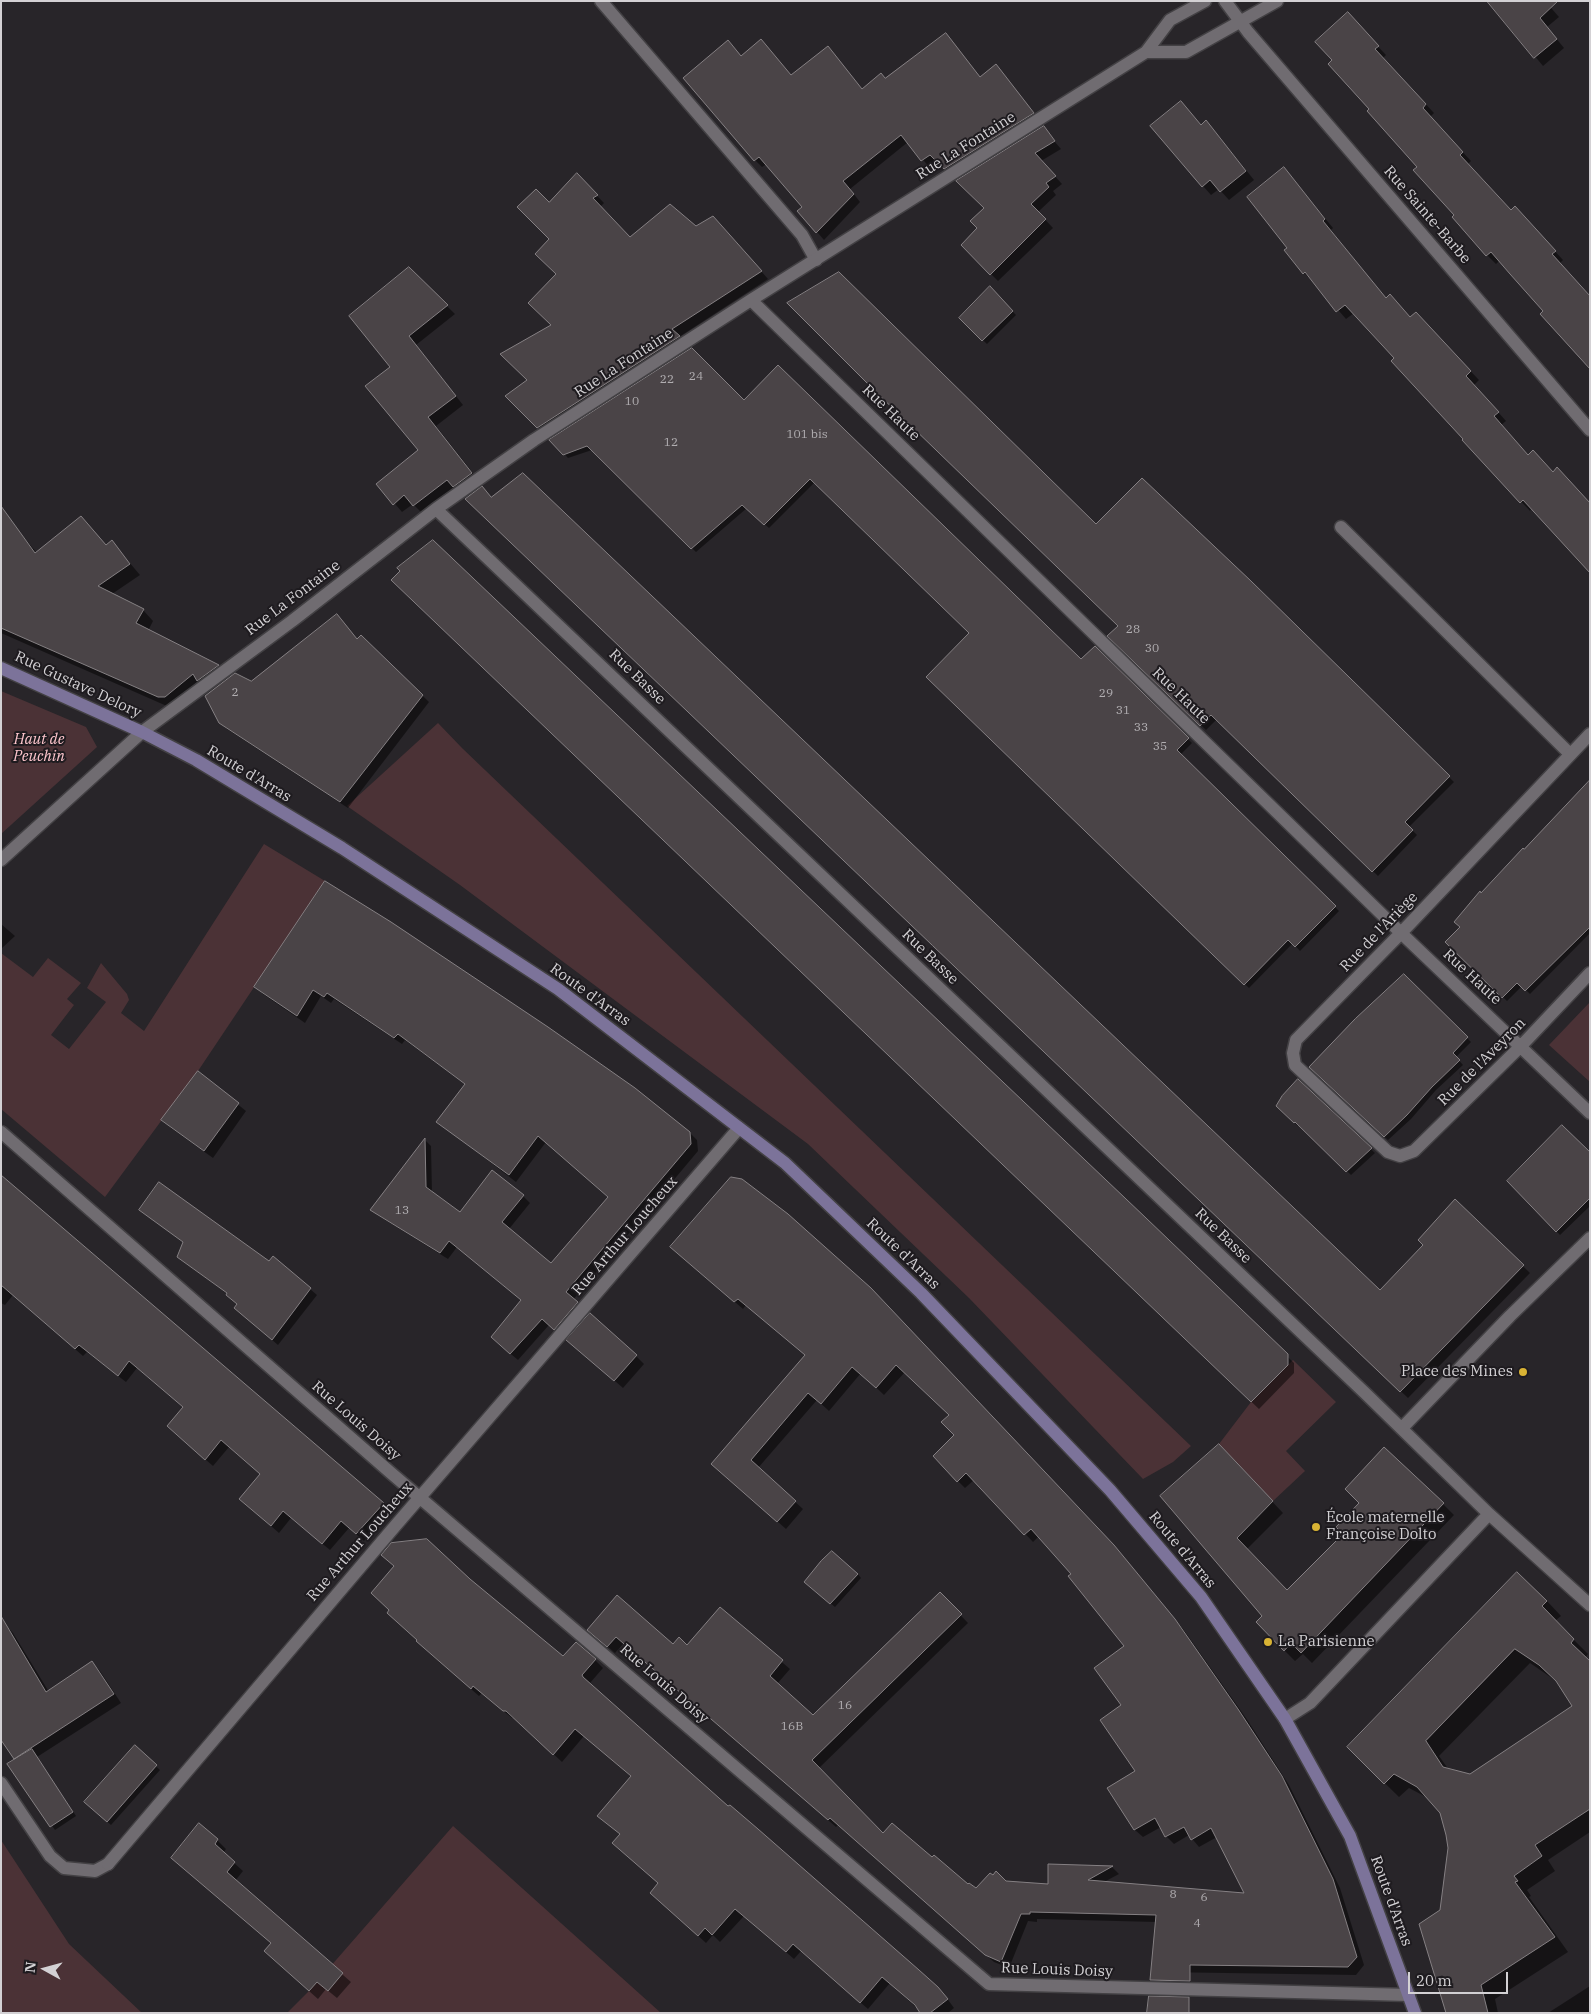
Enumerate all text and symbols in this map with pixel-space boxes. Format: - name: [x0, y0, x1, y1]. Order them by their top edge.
- street label: Rue La Fontaine: [913, 108, 1019, 184]
- street label: Rue Sainte-Barbe: [1380, 162, 1474, 268]
- street label: Rue La Fontaine: [571, 324, 677, 402]
- house number: 24: [689, 370, 703, 384]
- house number: 22: [660, 373, 674, 387]
- street label: Rue Haute: [858, 381, 924, 445]
- house number: 10: [625, 395, 639, 409]
- house number: 101 bis: [786, 428, 828, 442]
- house number: 12: [664, 436, 678, 450]
- street label: Rue La Fontaine: [242, 556, 344, 640]
- house number: 28: [1126, 623, 1140, 637]
- house number: 30: [1145, 642, 1159, 656]
- street label: Rue Basse: [605, 646, 669, 708]
- street label: Rue Gustave Delory: [12, 648, 144, 722]
- street label: Rue Haute: [1148, 664, 1214, 728]
- house number: 2: [231, 686, 239, 700]
- house number: 29: [1099, 687, 1113, 701]
- house number: 31: [1116, 704, 1130, 718]
- house number: 33: [1134, 721, 1148, 735]
- park label: Haut de Peuchin: [13, 731, 65, 766]
- house number: 35: [1153, 740, 1167, 754]
- street label: Route d'Arras: [204, 742, 294, 806]
- street label: Rue de l'Ariège: [1336, 888, 1422, 976]
- street label: Rue Basse: [898, 926, 962, 988]
- street label: Rue Haute: [1439, 945, 1505, 1009]
- street label: Route d'Arras: [546, 960, 634, 1030]
- street label: Rue de l'Aveyron: [1434, 1014, 1530, 1110]
- street label: Rue Arthur Loucheux: [569, 1173, 681, 1299]
- house number: 13: [395, 1204, 409, 1218]
- street label: Rue Basse: [1191, 1205, 1255, 1267]
- street label: Route d'Arras: [863, 1215, 943, 1293]
- place label: Place des Mines: [1401, 1363, 1513, 1381]
- marker: Place des Mines: [1517, 1366, 1529, 1378]
- street label: Rue Louis Doisy: [308, 1377, 404, 1465]
- street label: Rue Arthur Loucheux: [304, 1479, 416, 1605]
- street label: Route d'Arras: [1145, 1508, 1219, 1592]
- place label: École maternelle Françoise Dolto: [1326, 1509, 1445, 1544]
- marker: École maternelle Françoise Dolto: [1310, 1521, 1322, 1533]
- place label: La Parisienne: [1278, 1633, 1375, 1651]
- marker: La Parisienne: [1262, 1636, 1274, 1648]
- street label: Rue Louis Doisy: [616, 1640, 712, 1728]
- house number: 16: [838, 1699, 852, 1713]
- house number: 16B: [781, 1720, 803, 1734]
- street label: Route d'Arras: [1366, 1853, 1416, 1949]
- house number: 8: [1169, 1888, 1177, 1902]
- house number: 6: [1200, 1891, 1208, 1905]
- house number: 4: [1193, 1917, 1201, 1931]
- north arrow: [20, 1944, 70, 1994]
- street label: Rue Louis Doisy: [1001, 1959, 1113, 1981]
- text: N: [21, 1961, 40, 1974]
- scale bar: [1411, 1962, 1511, 1994]
- text: 20 m: [1416, 1971, 1452, 1990]

